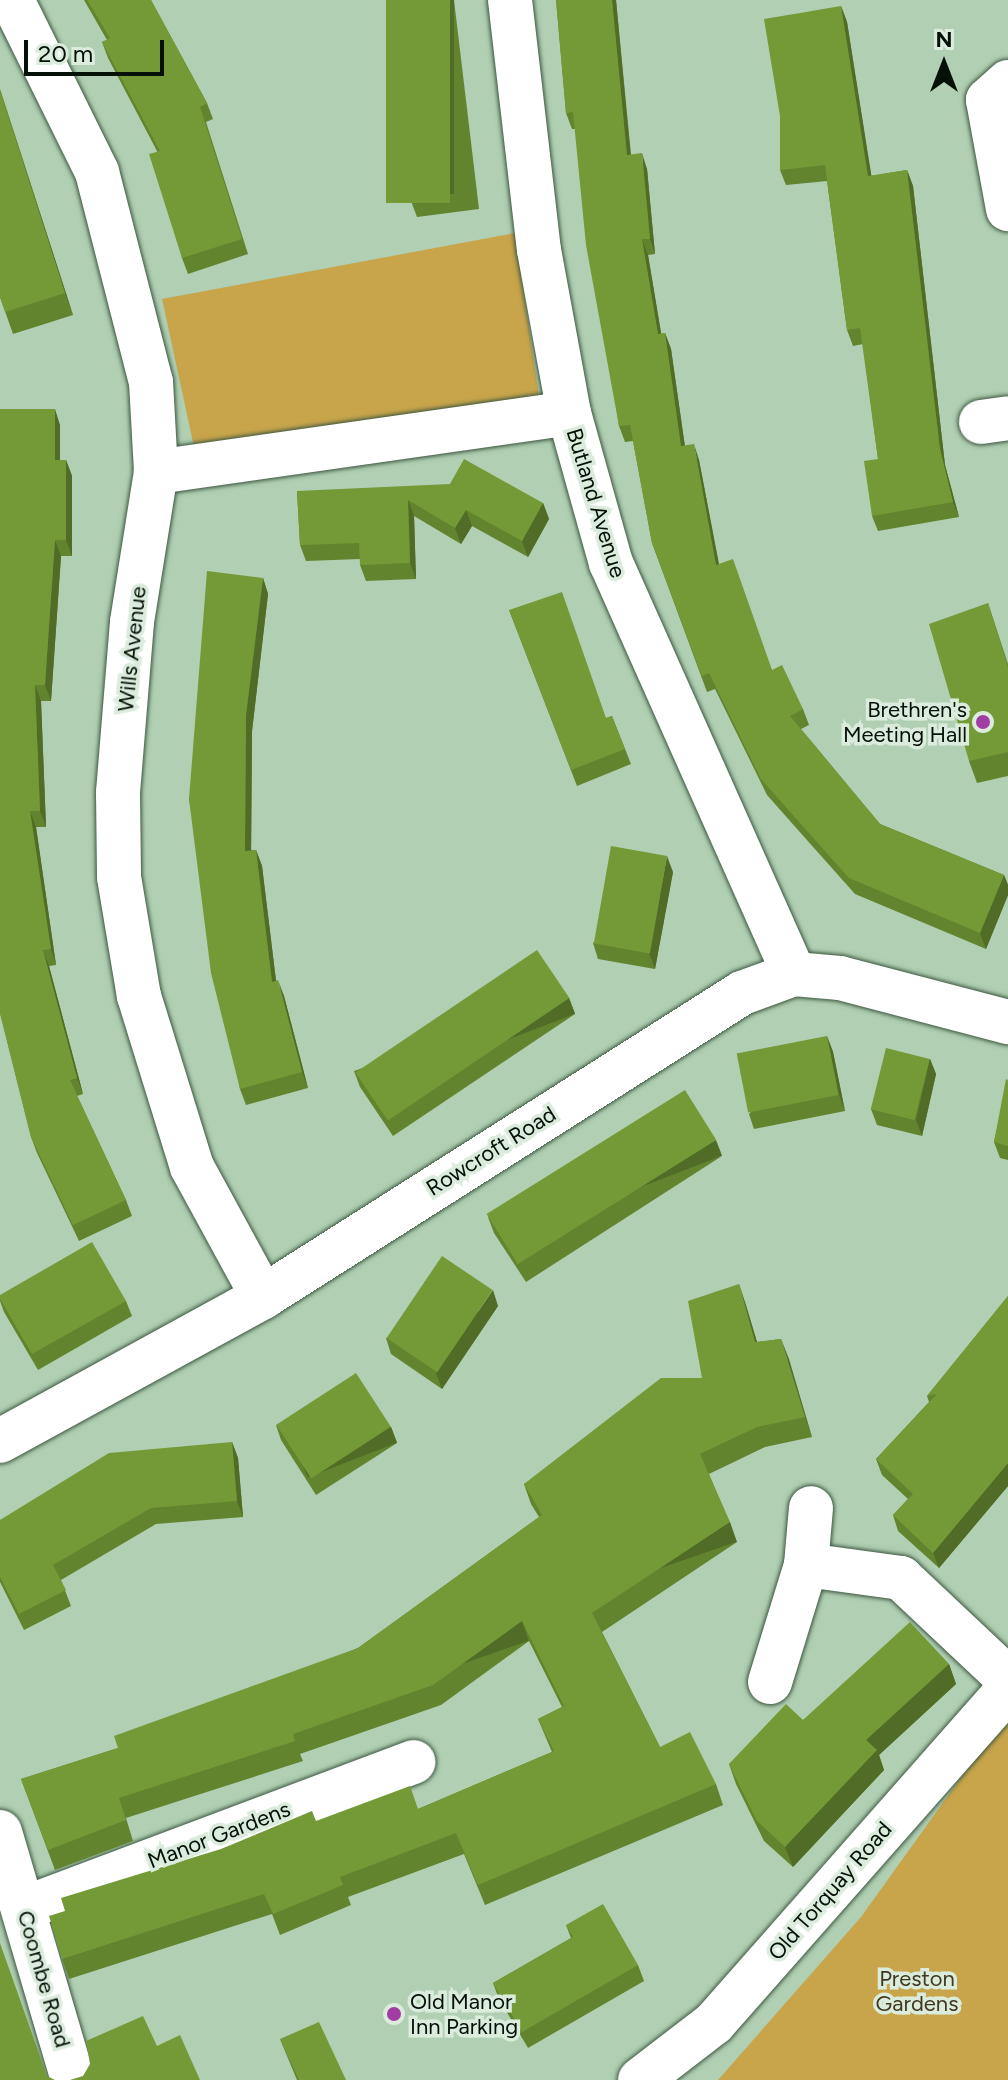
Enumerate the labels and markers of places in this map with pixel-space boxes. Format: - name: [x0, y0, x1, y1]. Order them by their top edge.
- place label: Brethren's Meeting Hall: [843, 696, 967, 748]
- marker: Brethren's Meeting Hall: [974, 713, 992, 731]
- place label: Old Manor Inn Parking: [410, 1988, 518, 2040]
- marker: Old Manor Inn Parking: [385, 2005, 403, 2023]

